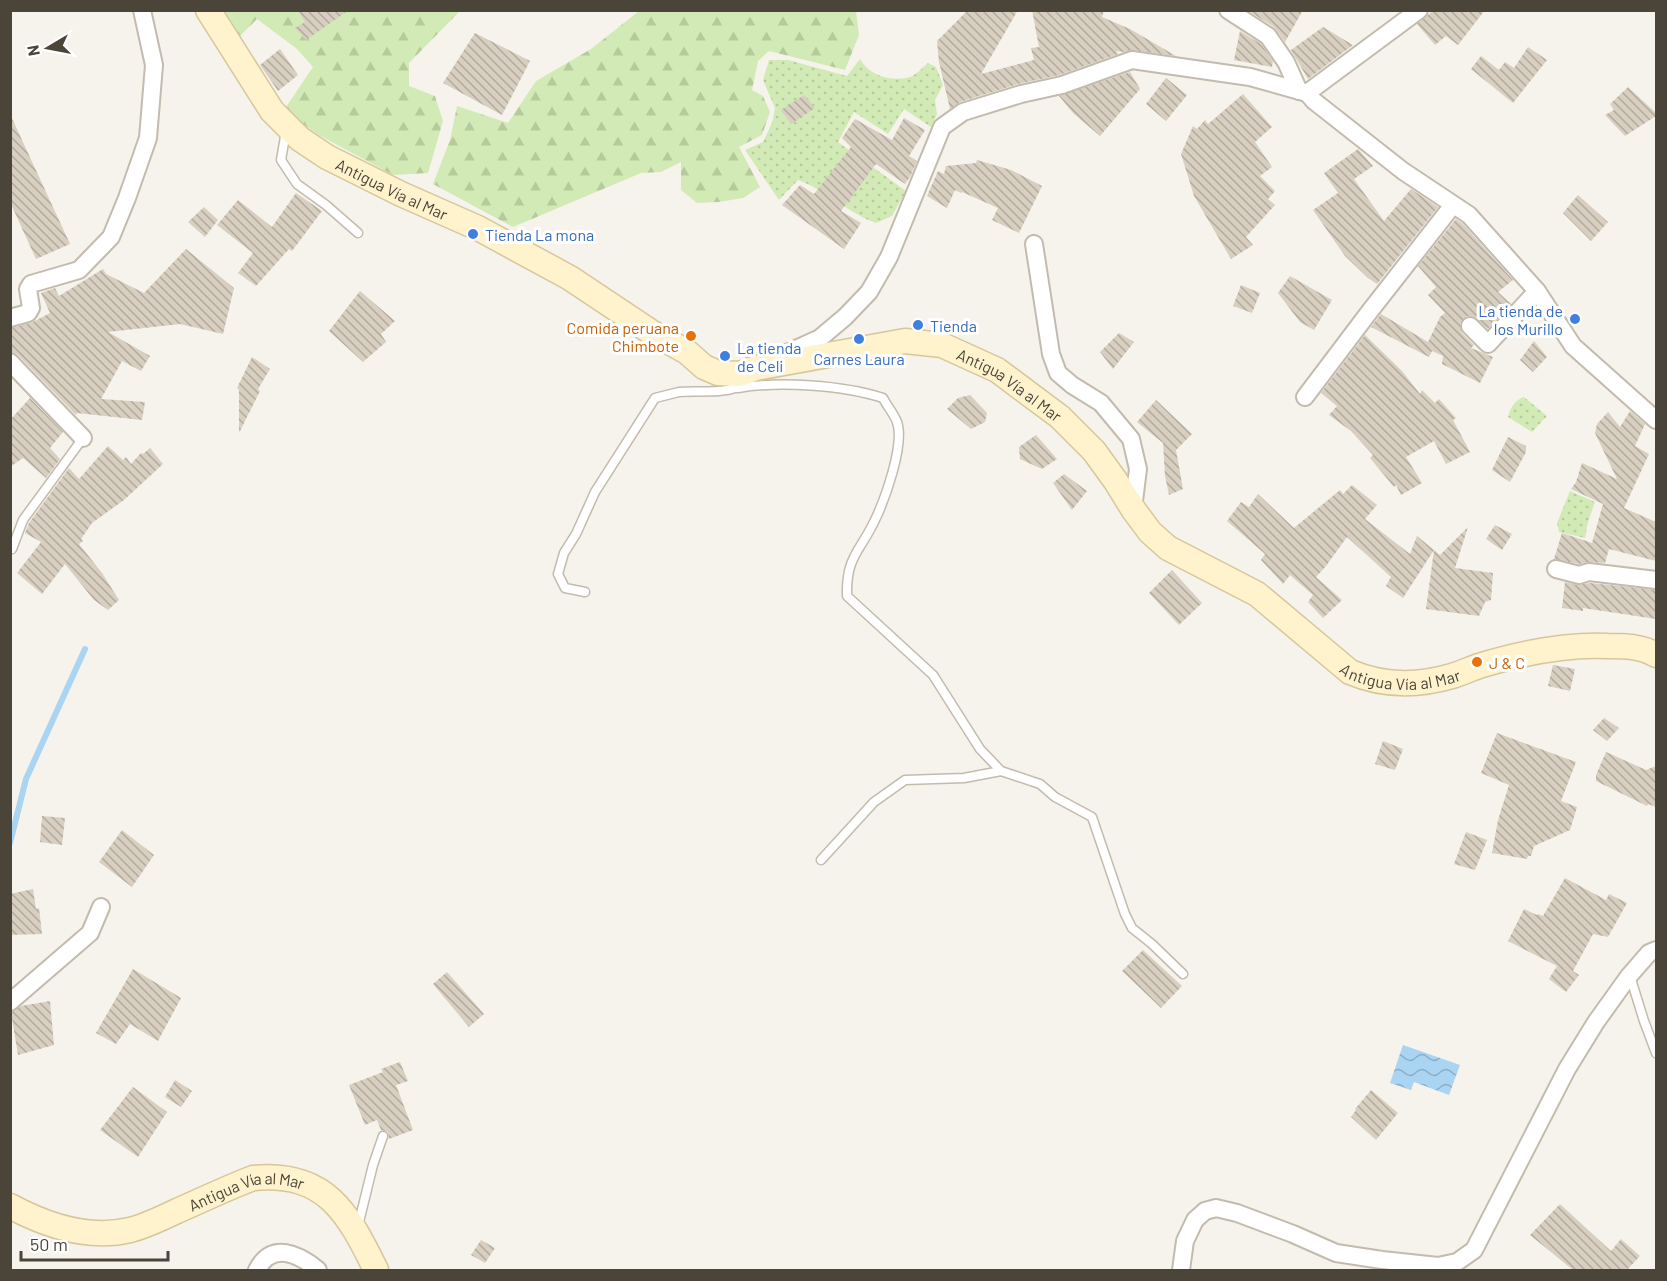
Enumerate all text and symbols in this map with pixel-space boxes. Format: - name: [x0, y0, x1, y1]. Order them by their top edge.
- north arrow: [18, 18, 78, 78]
- text: N: [22, 44, 43, 58]
- street label: Antigua Vía al Mar: [333, 154, 451, 223]
- place label: Tienda La mona: [485, 225, 594, 244]
- marker: Tienda La mona: [466, 227, 480, 241]
- place label: La tienda de los Murillo: [1478, 301, 1563, 338]
- marker: La tienda de los Murillo: [1568, 312, 1582, 326]
- place label: Tienda: [930, 316, 977, 335]
- place label: Comida peruana Chimbote: [567, 318, 679, 355]
- marker: Tienda: [911, 318, 925, 332]
- marker: Comida peruana Chimbote: [684, 329, 698, 343]
- marker: Carnes Laura: [852, 332, 866, 346]
- place label: La tienda de Celi: [737, 338, 801, 375]
- street label: Antigua Vía al Mar: [954, 344, 1066, 425]
- marker: La tienda de Celi: [718, 349, 732, 363]
- place label: Carnes Laura: [813, 349, 905, 368]
- place label: J & C: [1489, 653, 1525, 672]
- marker: J & C: [1470, 655, 1484, 669]
- street label: Antigua Vía al Mar: [1337, 659, 1463, 693]
- street label: Antigua Vía al Mar: [185, 1168, 308, 1214]
- scale bar: [21, 1224, 168, 1262]
- text: 50 m: [30, 1233, 68, 1255]

